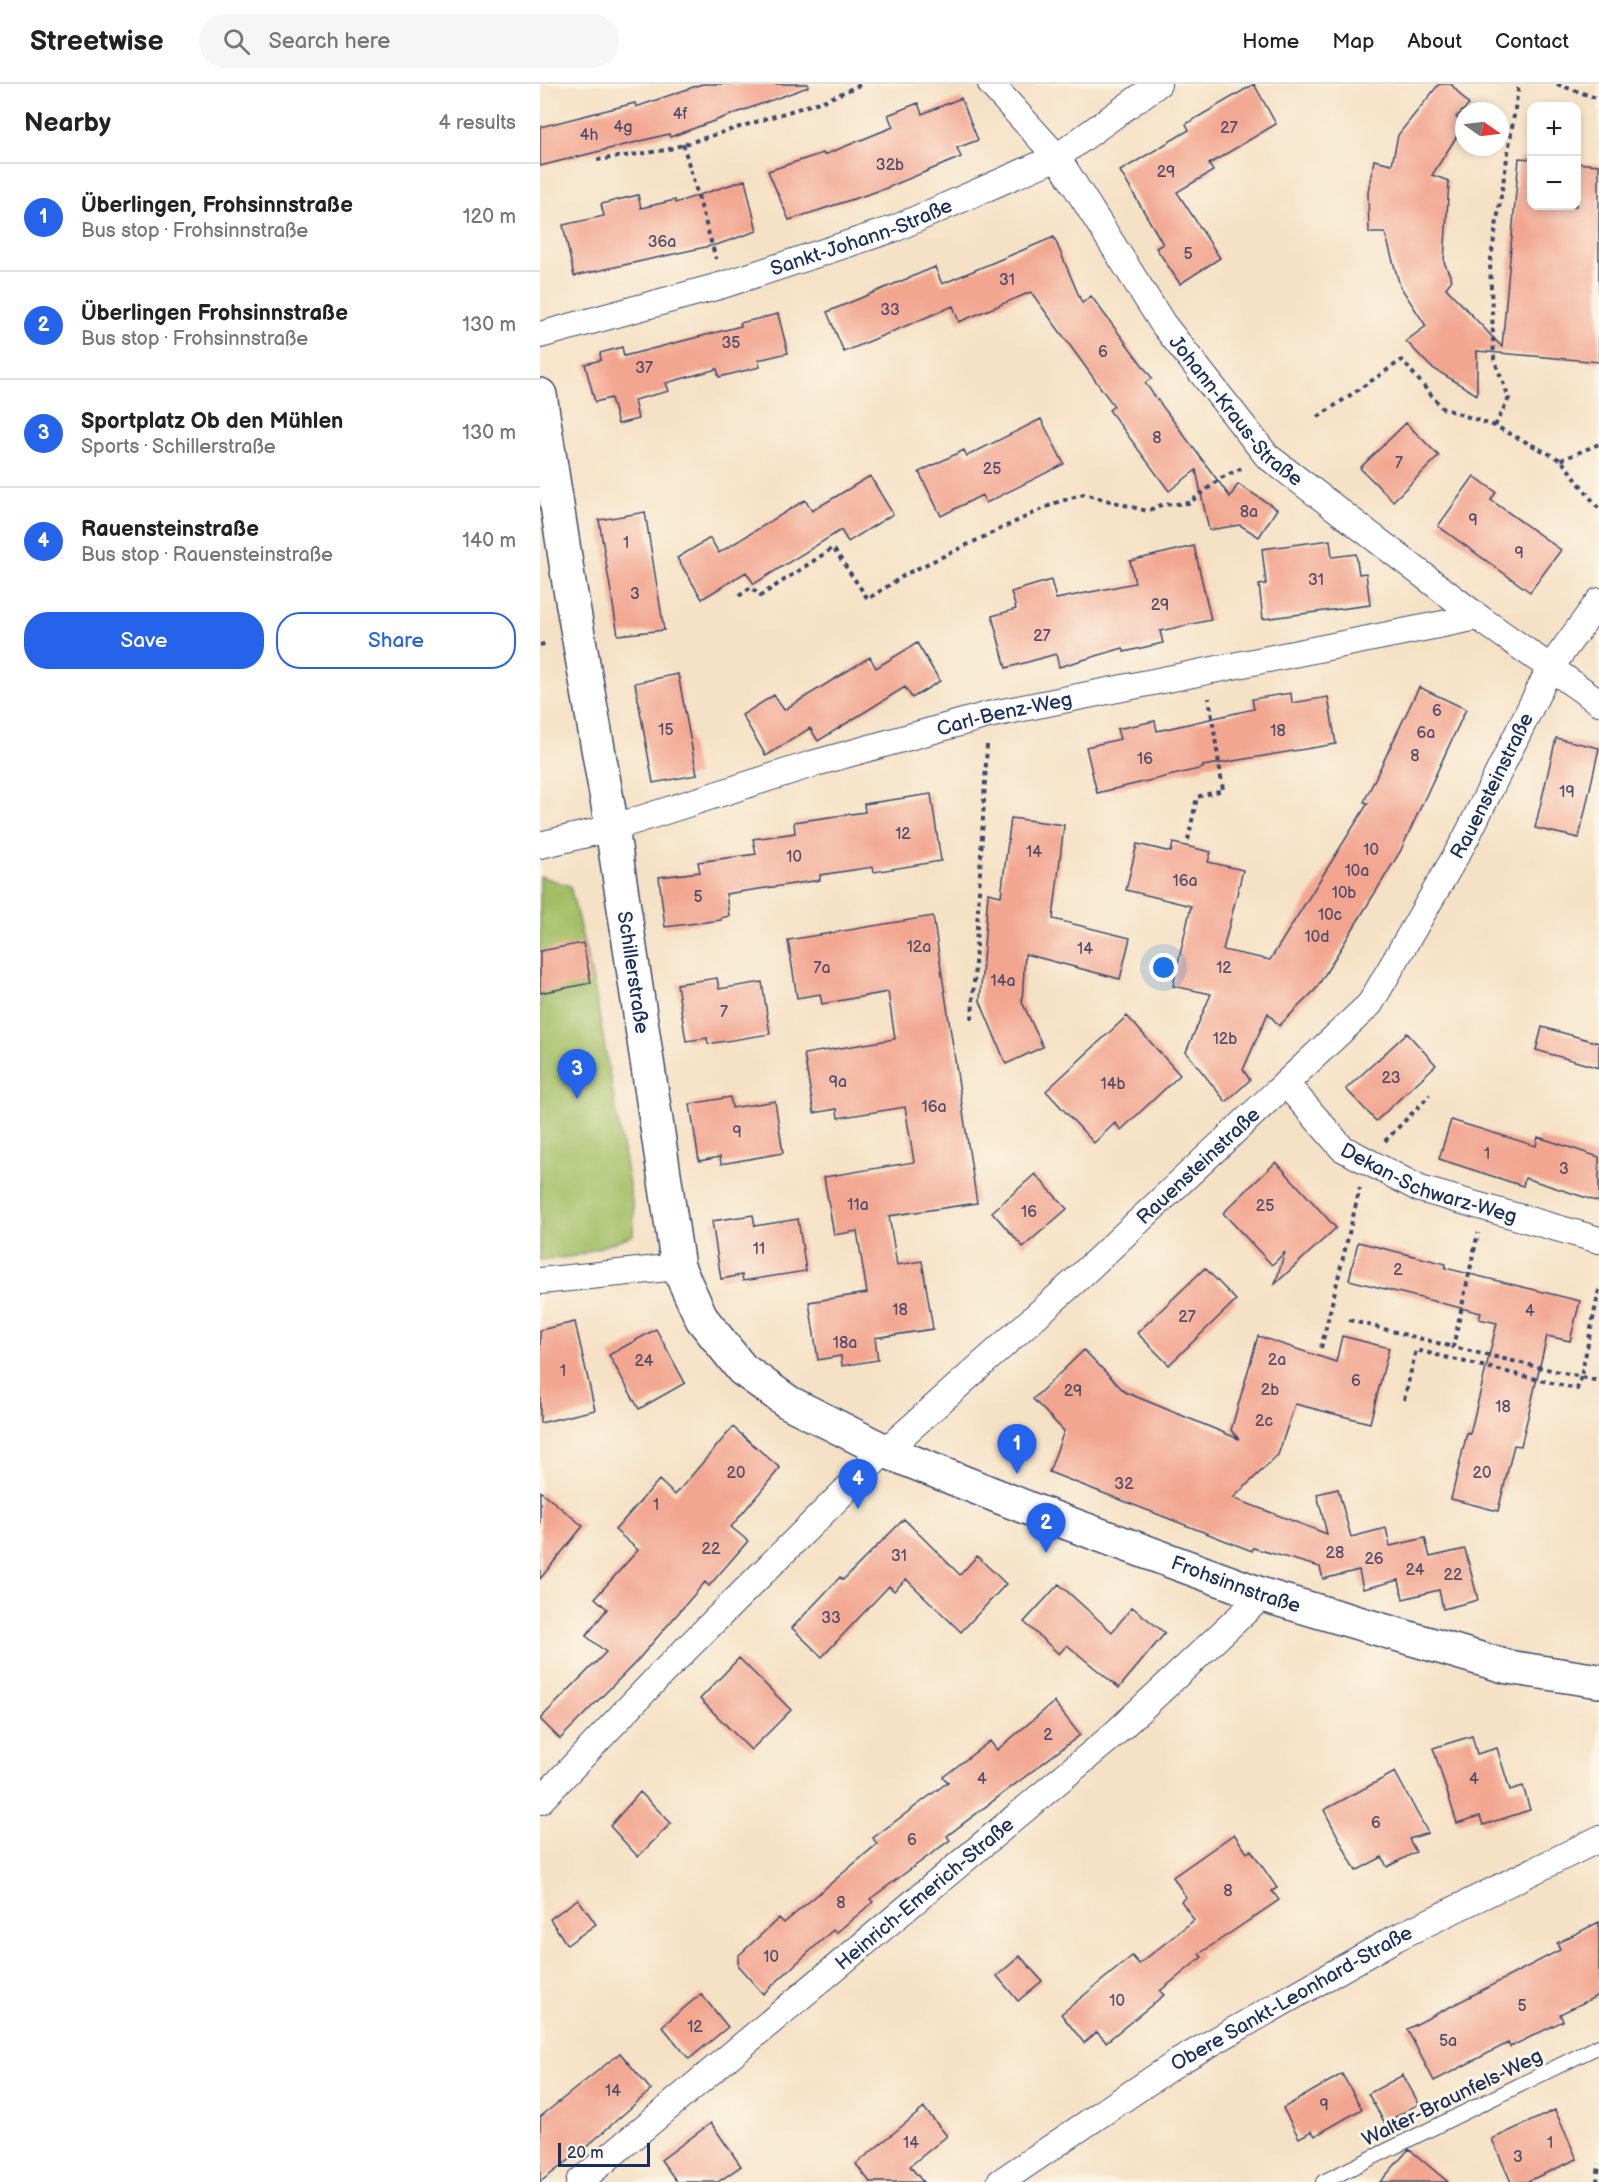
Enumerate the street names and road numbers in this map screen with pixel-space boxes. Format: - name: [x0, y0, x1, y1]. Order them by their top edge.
- street label: Sankt-Johann-Straße: [767, 194, 956, 282]
- street label: Johann-Kraus-Straße: [1164, 331, 1307, 492]
- street label: Carl-Benz-Weg: [934, 687, 1074, 742]
- street label: Rauensteinstraße: [1445, 709, 1539, 864]
- street label: Schillerstraße: [612, 910, 654, 1036]
- street label: Rauensteinstraße: [1132, 1103, 1265, 1230]
- street label: Dekan-Schwarz-Weg: [1336, 1138, 1520, 1229]
- street label: Frohsinnstraße: [1168, 1551, 1303, 1618]
- street label: Heinrich-Emerich-Straße: [831, 1813, 1019, 1976]
- street label: Obere Sankt-Leonhard-Straße: [1167, 1921, 1416, 2076]
- street label: Walter-Braunfels-Weg: [1358, 2044, 1546, 2152]

